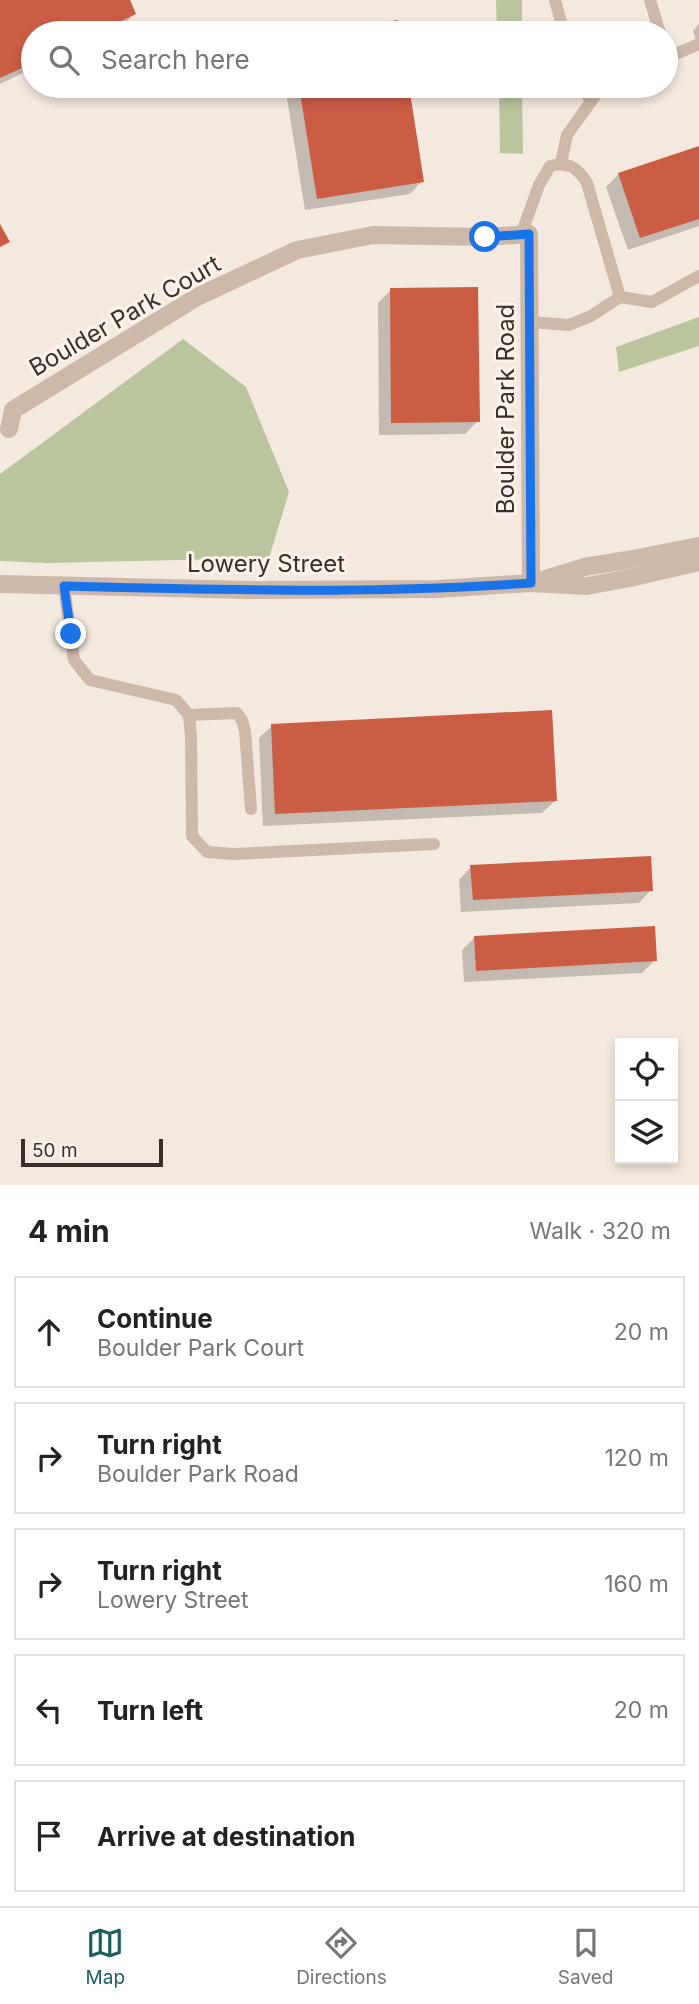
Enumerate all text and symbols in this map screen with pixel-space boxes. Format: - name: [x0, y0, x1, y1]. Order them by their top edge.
- search box: [21, 21, 678, 98]
- icon: search: [45, 41, 83, 79]
- text: Search here: [101, 44, 250, 75]
- route start: [469, 221, 500, 252]
- street label: Boulder Park Court: [24, 249, 226, 382]
- street label: Boulder Park Road: [491, 304, 520, 514]
- street label: Lowery Street: [187, 549, 345, 578]
- route end: [55, 618, 86, 649]
- map controls: [615, 1038, 678, 1164]
- button: locate: [615, 1038, 678, 1101]
- button: layers: [615, 1101, 678, 1164]
- scale bar: [21, 1136, 163, 1168]
- text: 50 m: [32, 1139, 78, 1162]
- text: 4 min: [28, 1213, 110, 1249]
- text: Walk · 320 m: [529, 1217, 671, 1245]
- text: Continue: [97, 1303, 213, 1334]
- icon: ahead: [30, 1313, 68, 1351]
- text: 20 m: [614, 1318, 669, 1346]
- text: Boulder Park Court: [97, 1334, 304, 1362]
- text: Turn right: [97, 1429, 222, 1460]
- icon: right: [30, 1439, 68, 1477]
- text: 120 m: [604, 1444, 669, 1472]
- text: Boulder Park Road: [97, 1460, 299, 1488]
- text: Turn right: [97, 1555, 222, 1586]
- icon: right: [30, 1565, 68, 1603]
- text: 160 m: [604, 1570, 669, 1598]
- text: Lowery Street: [97, 1586, 249, 1614]
- icon: left: [30, 1691, 68, 1729]
- text: Turn left: [97, 1695, 203, 1726]
- text: 20 m: [614, 1696, 669, 1724]
- icon: arrive: [30, 1817, 68, 1855]
- text: Arrive at destination: [97, 1821, 356, 1852]
- tab: Map: [86, 1924, 125, 1989]
- tab: Directions: [296, 1924, 387, 1989]
- tab: Saved: [558, 1924, 613, 1989]

